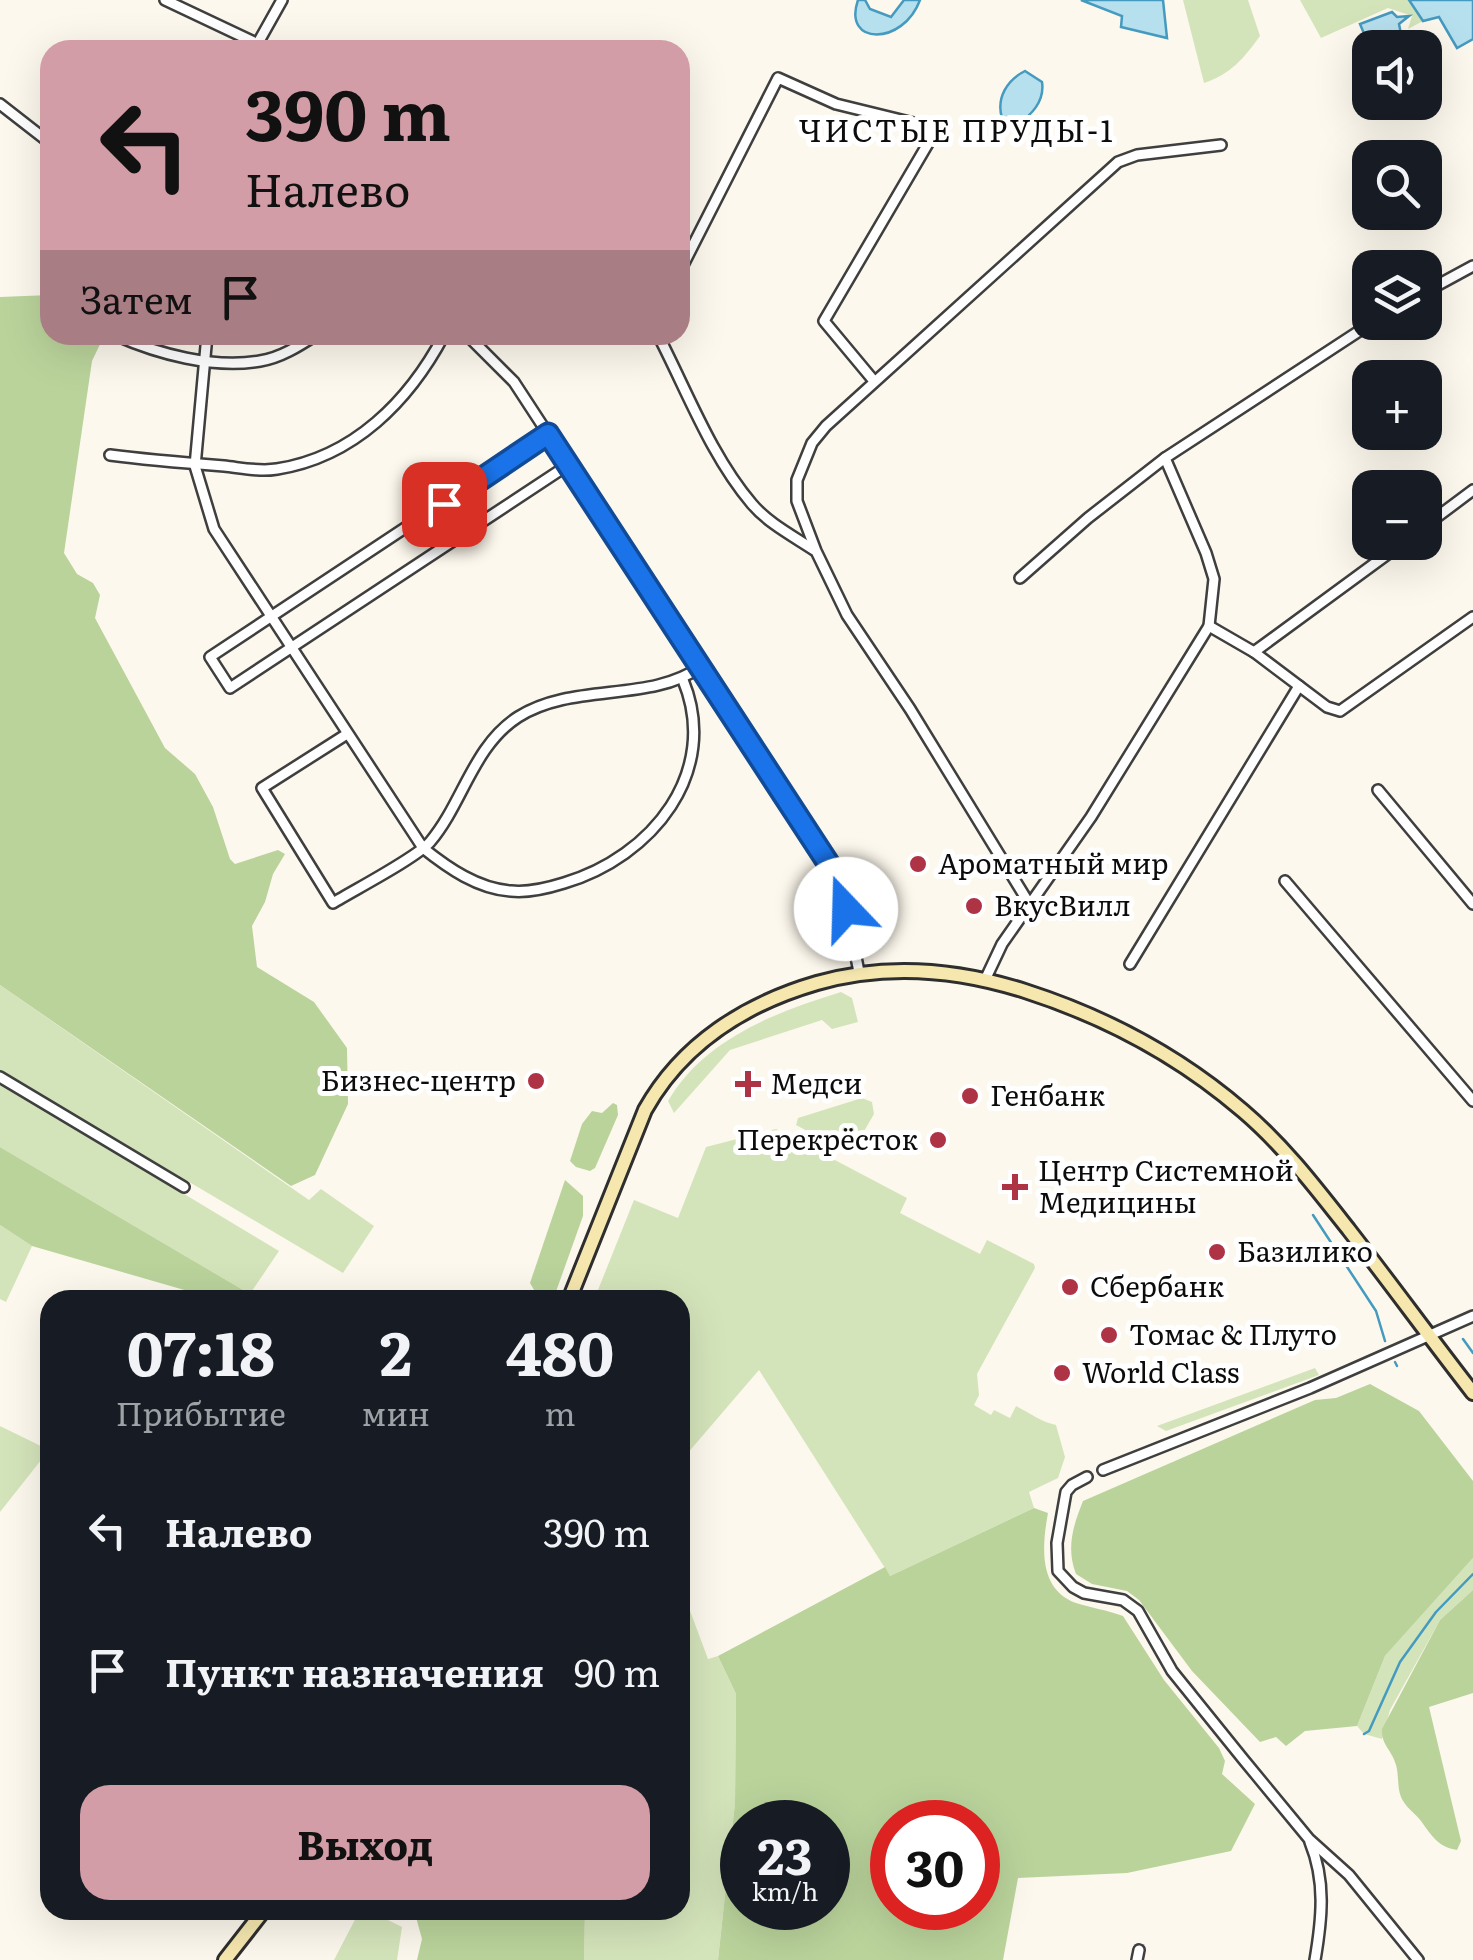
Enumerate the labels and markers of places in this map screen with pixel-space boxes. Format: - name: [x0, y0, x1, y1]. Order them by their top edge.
- pin: [402, 462, 487, 547]
- place label: Ароматный мир: [938, 841, 1169, 883]
- marker: Ароматный мир: [907, 853, 929, 875]
- place label: ВкусВилл: [994, 883, 1131, 925]
- marker: ВкусВилл: [963, 895, 985, 917]
- place label: Бизнес-центр: [321, 1058, 516, 1100]
- place label: Медси: [770, 1061, 862, 1103]
- marker: Бизнес-центр: [525, 1070, 547, 1092]
- marker: Медси: [735, 1071, 761, 1097]
- place label: Генбанк: [990, 1073, 1106, 1115]
- marker: Генбанк: [959, 1085, 981, 1107]
- place label: Перекрёсток: [737, 1117, 918, 1159]
- marker: Перекрёсток: [927, 1129, 949, 1151]
- place label: Центр Системной Медицины: [1038, 1148, 1294, 1222]
- marker: Центр Системной Медицины: [1002, 1174, 1028, 1200]
- place label: Базилико: [1237, 1229, 1373, 1271]
- marker: Базилико: [1206, 1241, 1228, 1263]
- place label: Сбербанк: [1090, 1264, 1225, 1306]
- marker: Сбербанк: [1059, 1276, 1081, 1298]
- place label: Томас & Плуто: [1129, 1312, 1337, 1354]
- marker: Томас & Плуто: [1098, 1324, 1120, 1346]
- place label: World Class: [1082, 1350, 1240, 1392]
- marker: World Class: [1051, 1362, 1073, 1384]

